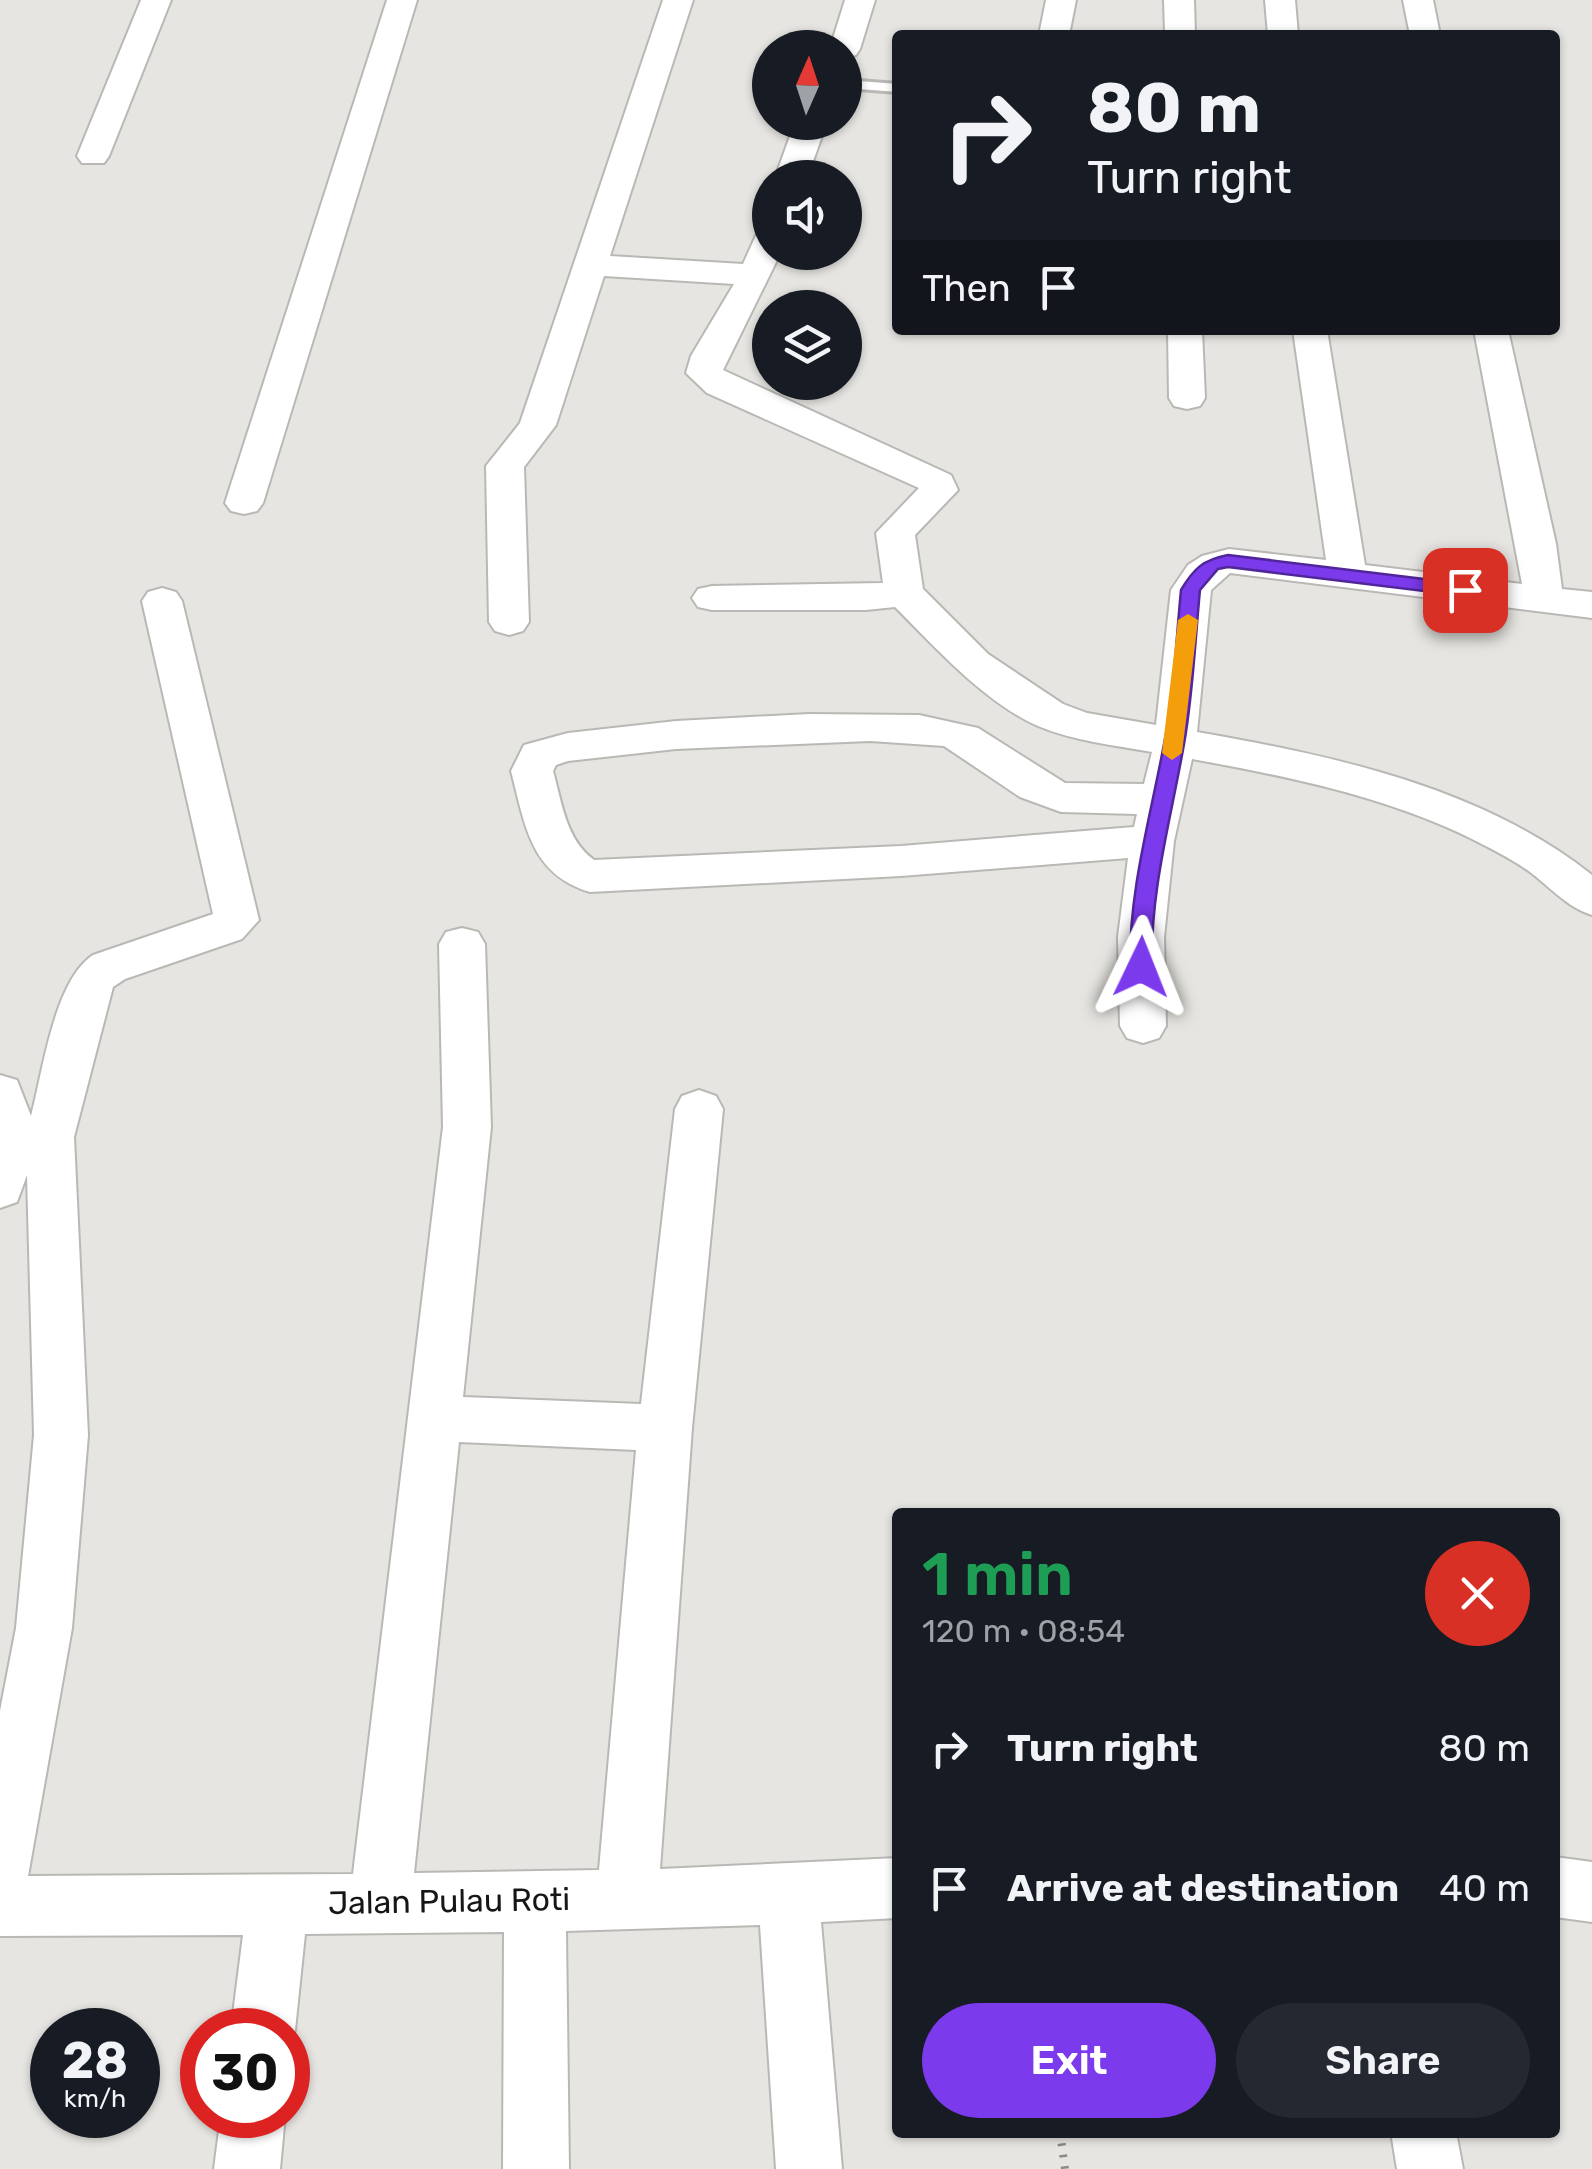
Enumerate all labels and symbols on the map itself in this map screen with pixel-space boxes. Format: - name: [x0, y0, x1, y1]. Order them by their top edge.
- north arrow: [752, 30, 862, 140]
- pin: [1423, 548, 1508, 633]
- position arrow: [1089, 915, 1193, 1019]
- street label: Jalan Pulau Roti: [328, 1880, 570, 1922]
- speed limit sign: 30: [180, 2008, 310, 2138]

